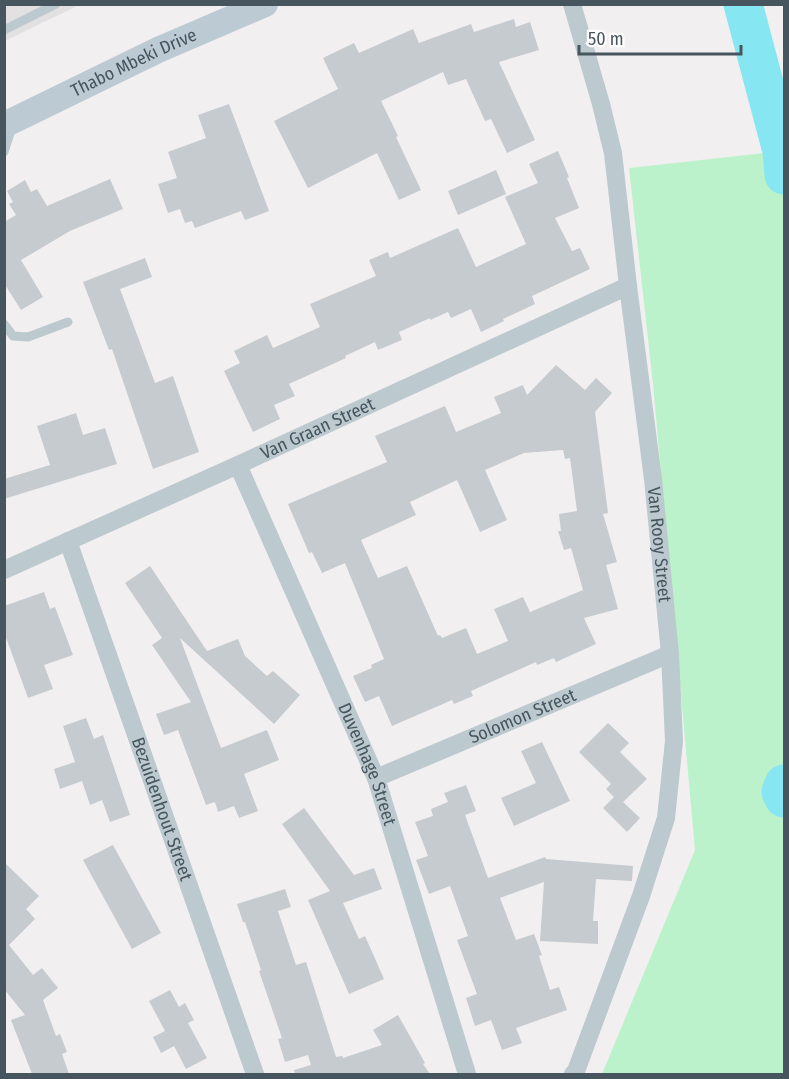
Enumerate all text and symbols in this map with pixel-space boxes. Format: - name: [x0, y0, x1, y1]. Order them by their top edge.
- scale bar: [579, 18, 741, 56]
- street label: Thabo Mbeki Drive: [67, 24, 200, 102]
- text: 50 m: [588, 28, 624, 50]
- street label: Van Graan Street: [257, 393, 378, 464]
- street label: Van Rooy Street: [643, 486, 676, 604]
- street label: Solomon Street: [466, 684, 579, 748]
- street label: Duvenhage Street: [333, 699, 401, 828]
- street label: Bezuidenhout Street: [127, 734, 197, 884]

